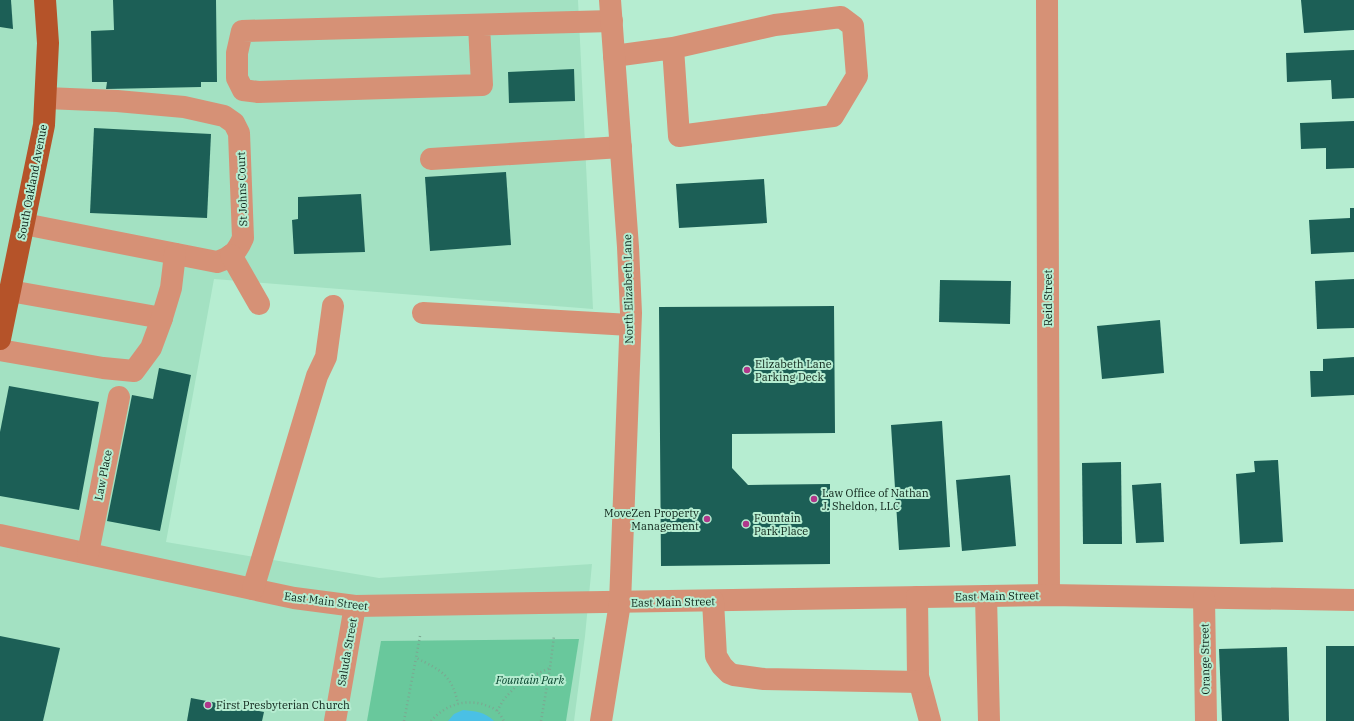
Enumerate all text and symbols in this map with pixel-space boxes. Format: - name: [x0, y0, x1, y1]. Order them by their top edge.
- street label: South Oakland Avenue: [14, 123, 50, 241]
- street label: St Johns Court: [234, 151, 250, 227]
- street label: North Elizabeth Lane: [620, 234, 636, 344]
- street label: Reid Street: [1041, 270, 1055, 326]
- place label: Elizabeth Lane Parking Deck: [755, 357, 832, 384]
- marker: Elizabeth Lane Parking Deck: [742, 365, 752, 375]
- street label: Law Place: [91, 448, 115, 501]
- place label: Law Office of Nathan J. Sheldon, LLC: [822, 486, 929, 513]
- marker: Law Office of Nathan J. Sheldon, LLC: [809, 494, 819, 504]
- place label: MoveZen Property Management: [604, 506, 699, 533]
- place label: Fountain Park Place: [754, 511, 808, 538]
- marker: MoveZen Property Management: [702, 514, 712, 524]
- marker: Fountain Park Place: [741, 519, 751, 529]
- street label: East Main Street: [955, 588, 1039, 604]
- street label: East Main Street: [283, 589, 369, 613]
- street label: East Main Street: [631, 594, 715, 610]
- street label: Saluda Street: [334, 617, 360, 687]
- street label: Orange Street: [1197, 623, 1213, 695]
- park label: Fountain Park: [495, 673, 564, 687]
- place label: First Presbyterian Church: [216, 698, 350, 712]
- marker: First Presbyterian Church: [203, 700, 213, 710]

